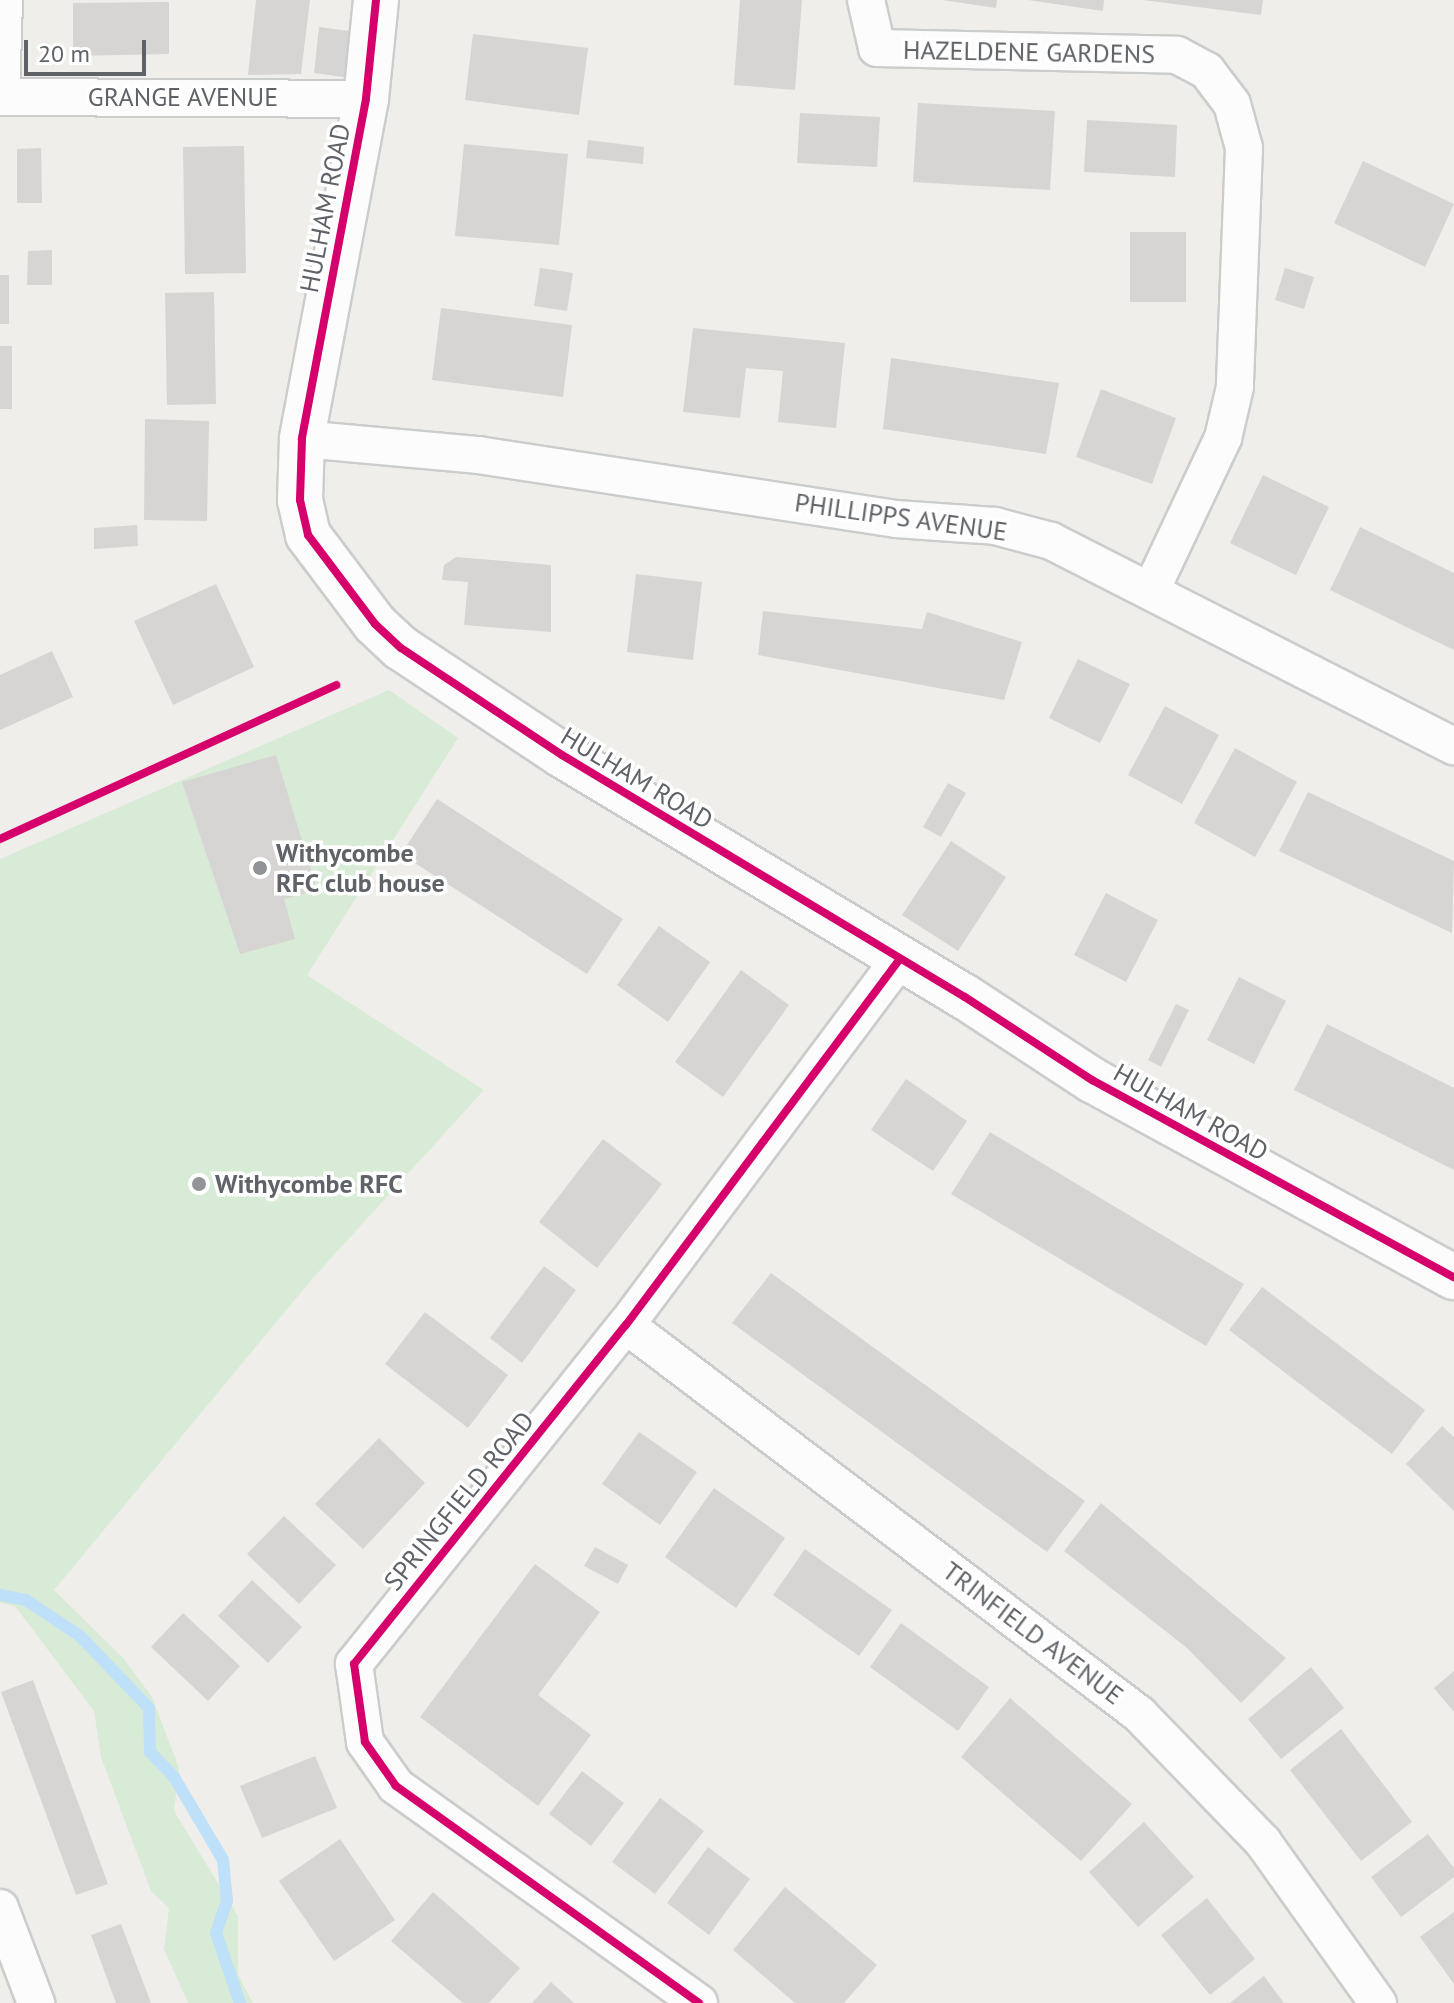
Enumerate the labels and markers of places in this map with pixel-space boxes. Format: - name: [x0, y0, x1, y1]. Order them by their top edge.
- place label: Withycombe RFC club house: [276, 837, 446, 898]
- marker: Withycombe RFC club house: [251, 859, 269, 877]
- place label: Withycombe RFC: [215, 1168, 403, 1200]
- marker: Withycombe RFC: [190, 1175, 208, 1193]

